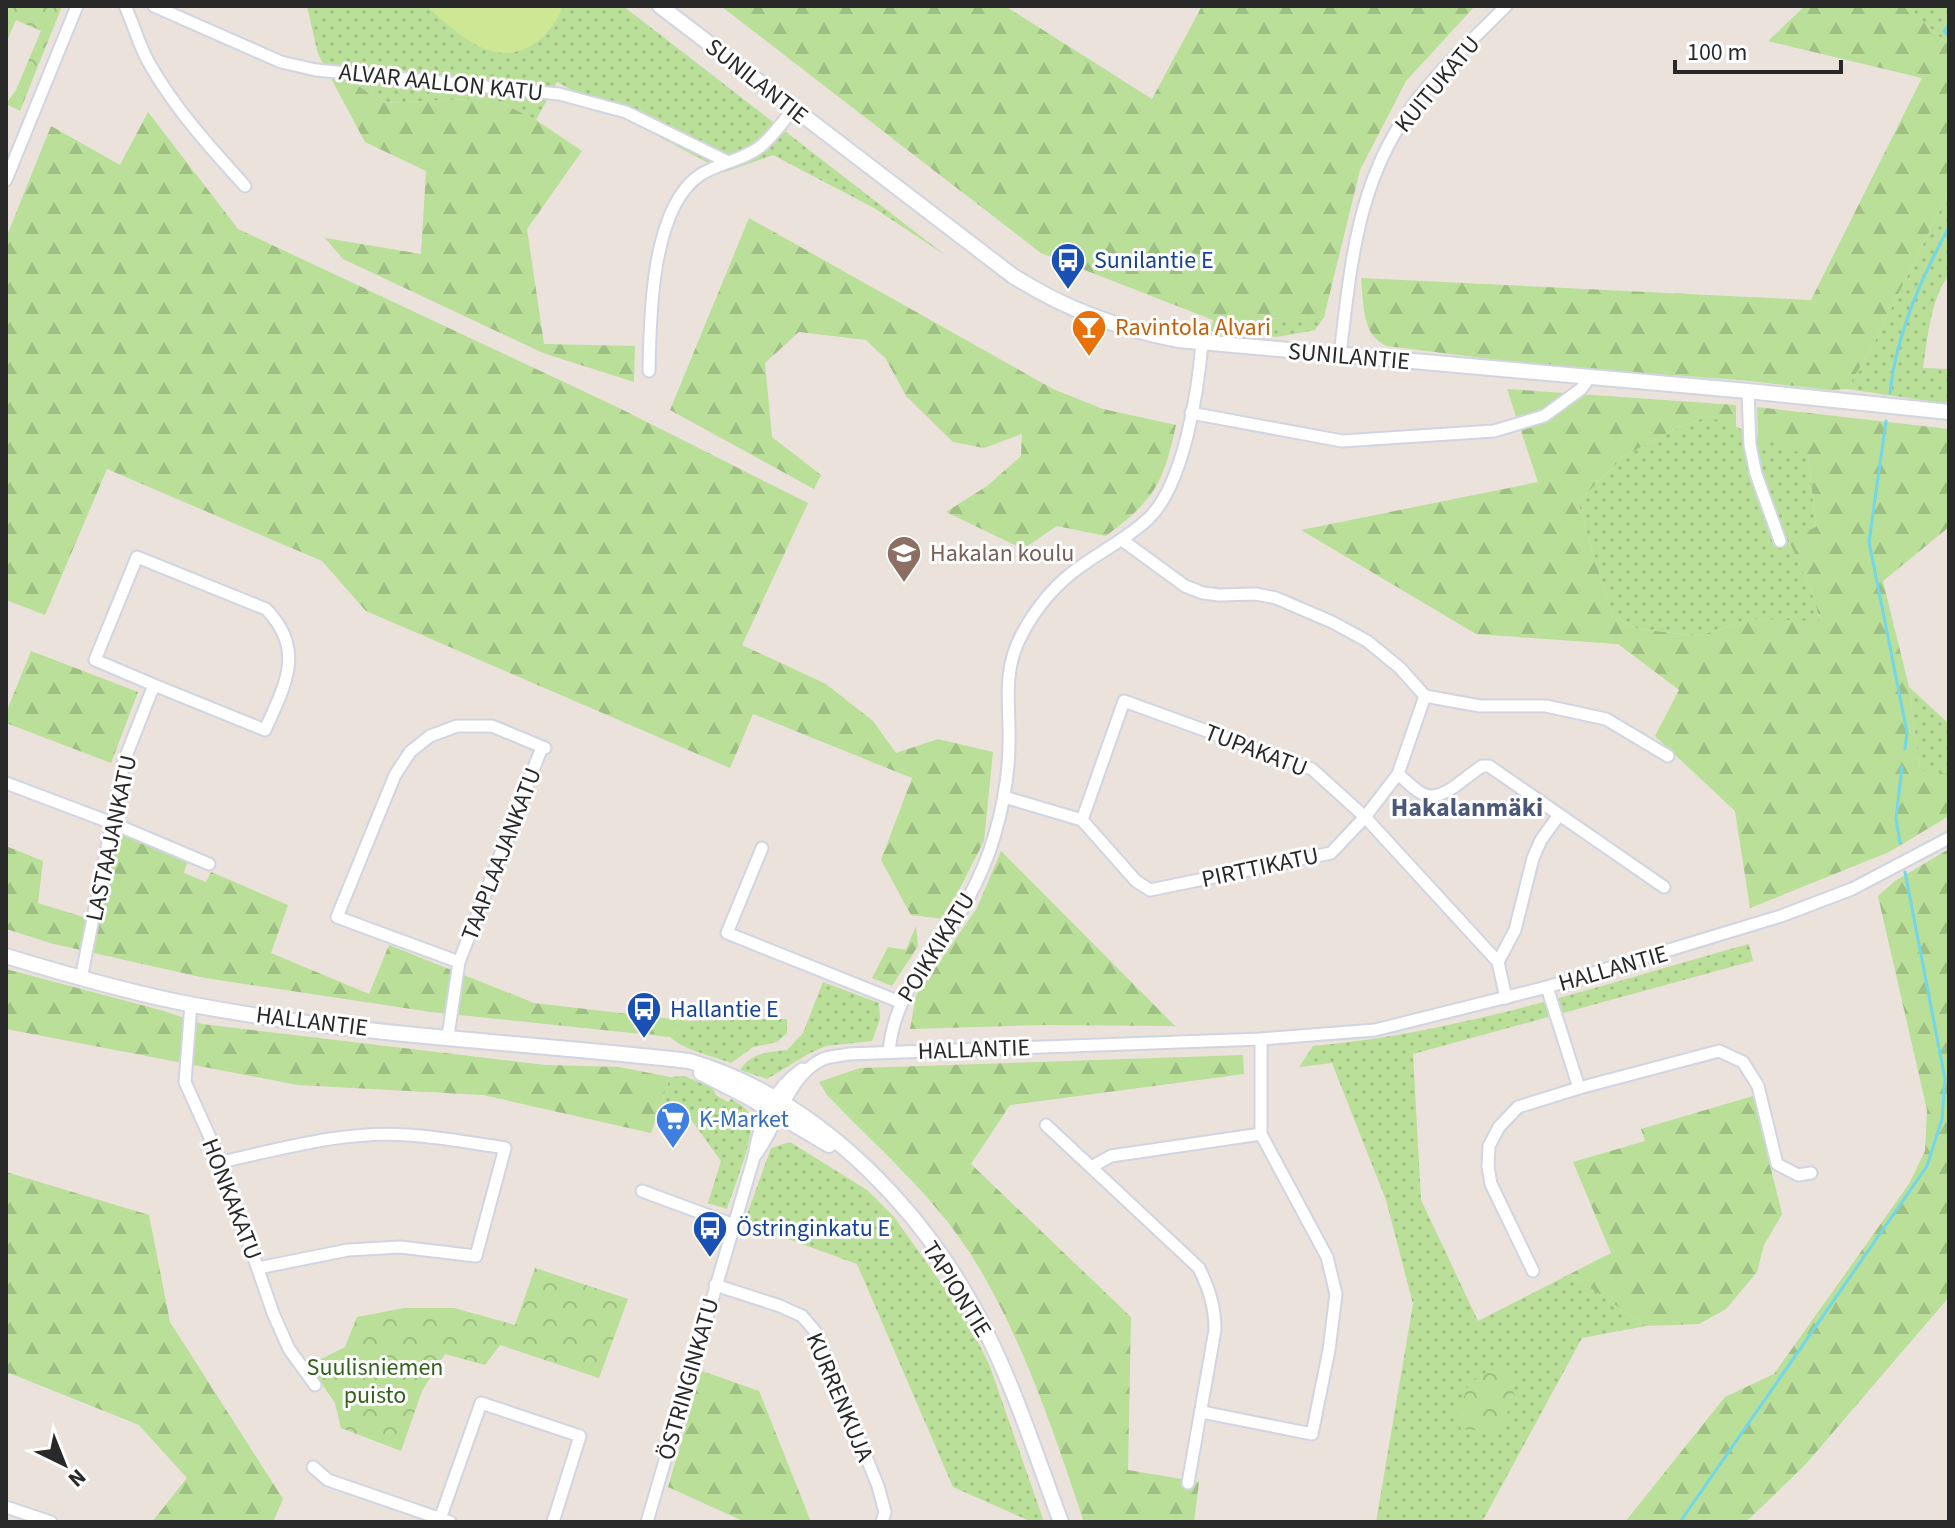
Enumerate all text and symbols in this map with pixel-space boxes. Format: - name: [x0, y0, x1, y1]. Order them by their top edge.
- scale bar: [1675, 24, 1841, 74]
- street label: KUITUKATU: [1386, 28, 1489, 141]
- street label: SUNILANTIE: [698, 30, 816, 133]
- text: 100 m: [1687, 35, 1747, 70]
- street label: ALVAR AALLON KATU: [337, 54, 545, 111]
- bus stop icon: Sunilantie E: [1049, 241, 1087, 291]
- place label: Sunilantie E: [1094, 243, 1214, 278]
- bar icon: Ravintola Alvari: [1070, 308, 1108, 358]
- place label: Ravintola Alvari: [1115, 310, 1271, 345]
- street label: SUNILANTIE: [1287, 334, 1411, 379]
- school or university icon: Hakalan koulu: [885, 534, 923, 584]
- place label: Hakalan koulu: [930, 536, 1074, 571]
- street label: TUPAKATU: [1199, 715, 1312, 786]
- street label: LASTAAJANKATU: [77, 752, 146, 924]
- street label: TAAPLAAJANKATU: [452, 763, 551, 946]
- district label: Hakalanmäki: [1391, 789, 1543, 826]
- street label: PIRTTIKATU: [1198, 838, 1322, 897]
- street label: POIKKIKATU: [889, 886, 984, 1009]
- street label: HALLANTIE: [1554, 936, 1672, 1001]
- bus stop icon: Hallantie E: [625, 990, 663, 1040]
- place label: Hallantie E: [670, 992, 779, 1027]
- street label: HALLANTIE: [254, 997, 370, 1046]
- street label: HALLANTIE: [917, 1030, 1031, 1069]
- supermarket icon: K-Market: [654, 1100, 692, 1150]
- place label: K-Market: [699, 1102, 789, 1137]
- street label: HONKAKATU: [192, 1133, 271, 1265]
- bus stop icon: Östringinkatu E: [691, 1209, 729, 1259]
- place label: Östringinkatu E: [736, 1211, 890, 1246]
- street label: TAPIONTIE: [913, 1234, 1000, 1344]
- street label: ÖSTRINGINKATU: [649, 1294, 728, 1464]
- street label: KURRENKUJA: [797, 1327, 882, 1467]
- park label: Suulisniemen puisto: [307, 1350, 443, 1413]
- north arrow: [24, 1424, 104, 1504]
- text: N: [61, 1461, 93, 1495]

